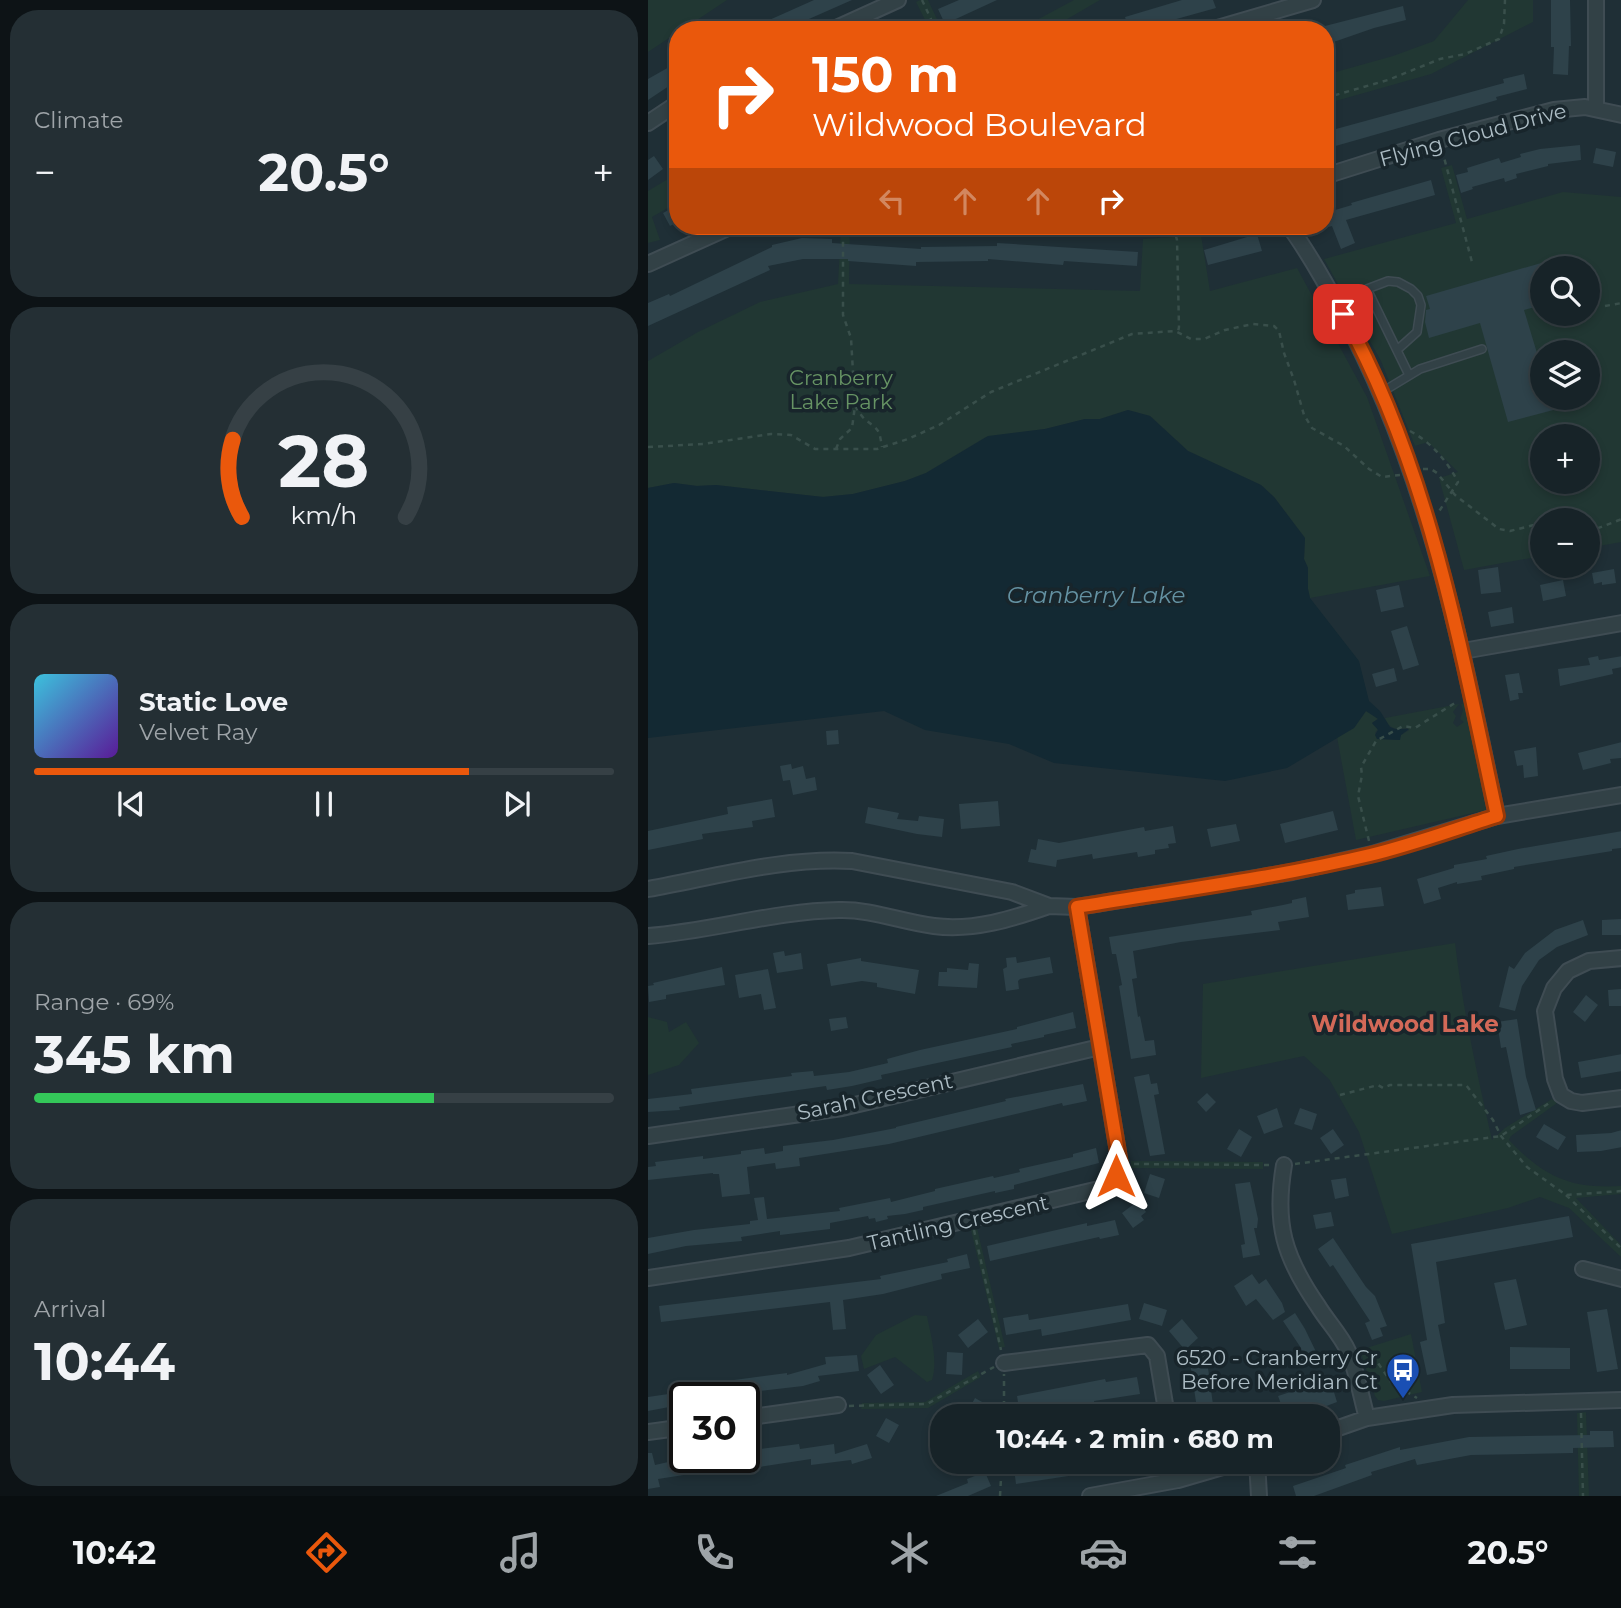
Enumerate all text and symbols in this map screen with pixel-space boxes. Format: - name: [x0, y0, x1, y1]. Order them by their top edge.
- text: 150 m: [812, 45, 959, 104]
- icon: right: [697, 49, 788, 140]
- street label: Flying Cloud Drive: [1377, 98, 1569, 172]
- text: Wildwood Boulevard: [812, 105, 1147, 144]
- text: Climate: [34, 106, 123, 134]
- text: 20.5°: [258, 141, 390, 204]
- text: −: [34, 149, 56, 196]
- text: +: [592, 149, 614, 196]
- icon: left: [873, 182, 911, 220]
- icon: ahead: [946, 182, 984, 220]
- icon: ahead: [1019, 182, 1057, 220]
- icon: right: [1092, 182, 1130, 220]
- map controls: [1530, 256, 1600, 578]
- button: search: [1530, 256, 1600, 326]
- pin: [1313, 284, 1373, 344]
- icon: arrive: [1324, 295, 1362, 333]
- button: layers: [1530, 340, 1600, 410]
- park label: Cranberry Lake Park: [789, 365, 894, 414]
- text: 28: [279, 417, 370, 505]
- button: +: [1530, 424, 1600, 494]
- text: km/h: [291, 500, 357, 530]
- button: −: [1530, 508, 1600, 578]
- water label: Cranberry Lake: [1007, 581, 1185, 609]
- text: Static Love: [139, 686, 288, 718]
- text: Velvet Ray: [139, 718, 257, 746]
- icon: previous: [112, 785, 150, 823]
- icon: pause: [305, 785, 343, 823]
- icon: next: [498, 785, 536, 823]
- text: Range · 69%: [34, 988, 174, 1016]
- district label: Wildwood Lake: [1311, 1010, 1499, 1038]
- text: 345 km: [34, 1023, 235, 1086]
- street label: Sarah Crescent: [795, 1068, 955, 1125]
- position arrow: [1079, 1139, 1153, 1213]
- street label: Tantling Crescent: [865, 1190, 1051, 1255]
- text: Arrival: [34, 1295, 107, 1323]
- text: 10:44: [34, 1330, 175, 1393]
- place label: 6520 - Cranberry Cr Before Meridian Ct: [1176, 1345, 1378, 1394]
- bus stop icon: 6520 - Cranberry Cr Before Meridian Ct: [1384, 1351, 1422, 1400]
- speed limit sign: 30: [669, 1382, 760, 1473]
- text: 10:44 · 2 min · 680 m: [996, 1423, 1274, 1455]
- icon: directions: [302, 1528, 351, 1577]
- icon: music: [496, 1528, 545, 1577]
- icon: phone: [690, 1528, 739, 1577]
- icon: climate: [885, 1528, 934, 1577]
- icon: car: [1079, 1528, 1128, 1577]
- icon: filters: [1273, 1528, 1322, 1577]
- text: 10:42: [73, 1533, 156, 1572]
- text: 20.5°: [1468, 1533, 1548, 1572]

